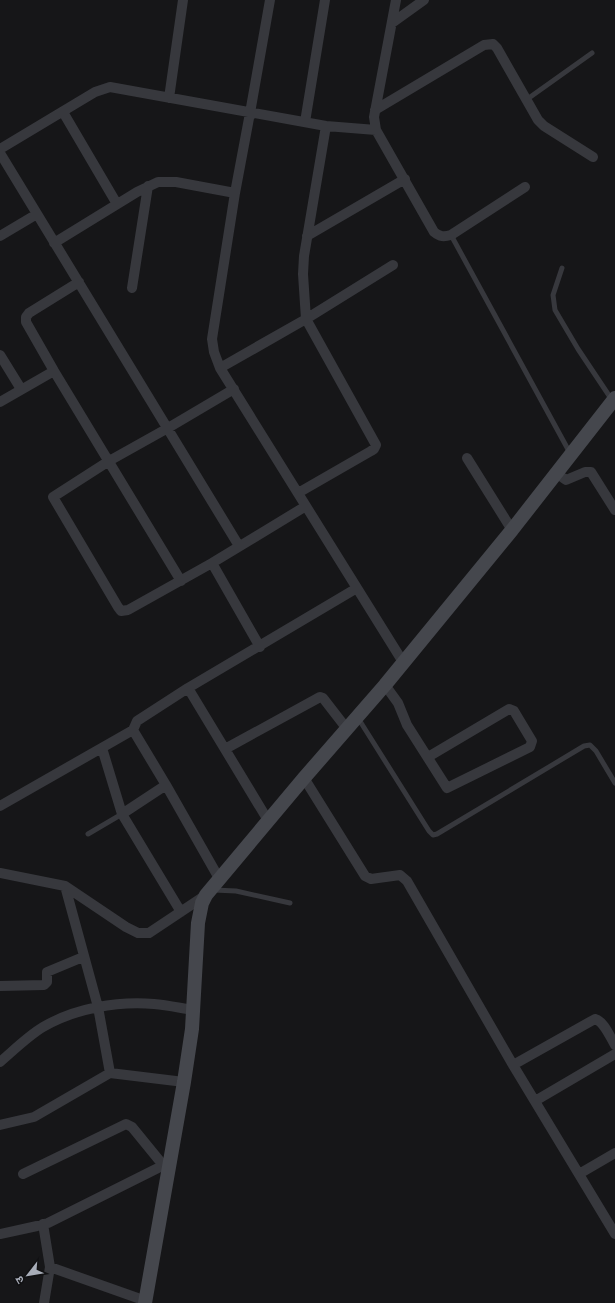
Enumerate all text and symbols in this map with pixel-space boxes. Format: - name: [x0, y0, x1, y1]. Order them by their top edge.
- north arrow: [8, 1255, 48, 1295]
- text: उ: [11, 1273, 28, 1287]

